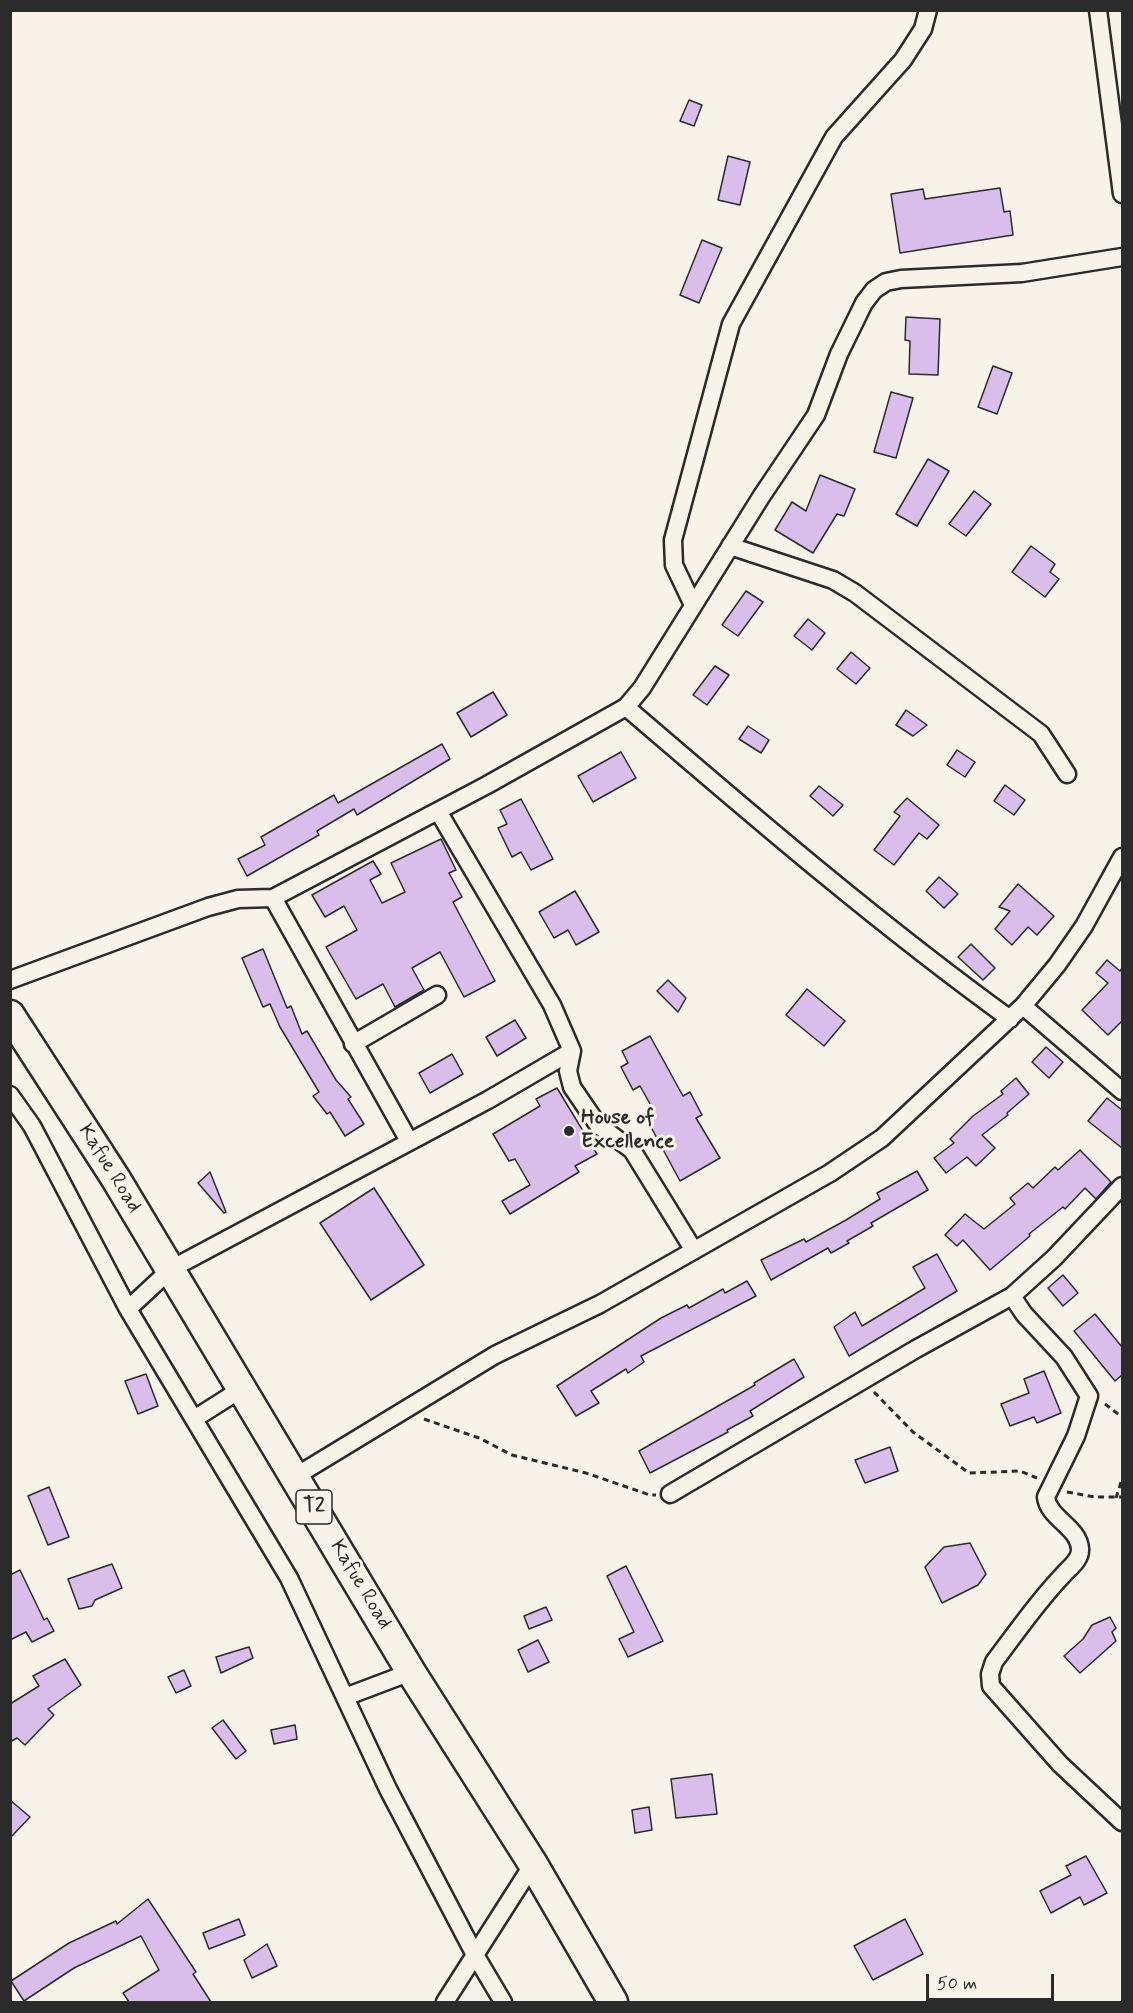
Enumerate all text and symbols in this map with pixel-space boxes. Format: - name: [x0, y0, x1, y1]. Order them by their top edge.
- place label: House of Excellence: [581, 1106, 674, 1156]
- street label: Kafue Road: [72, 1120, 146, 1218]
- marker: House of Excellence: [562, 1124, 576, 1138]
- road number: T2: [296, 1490, 332, 1524]
- street label: Kafue Road: [324, 1536, 396, 1634]
- scale bar: [929, 1962, 1056, 2000]
- text: 50 m: [937, 1972, 977, 1996]

